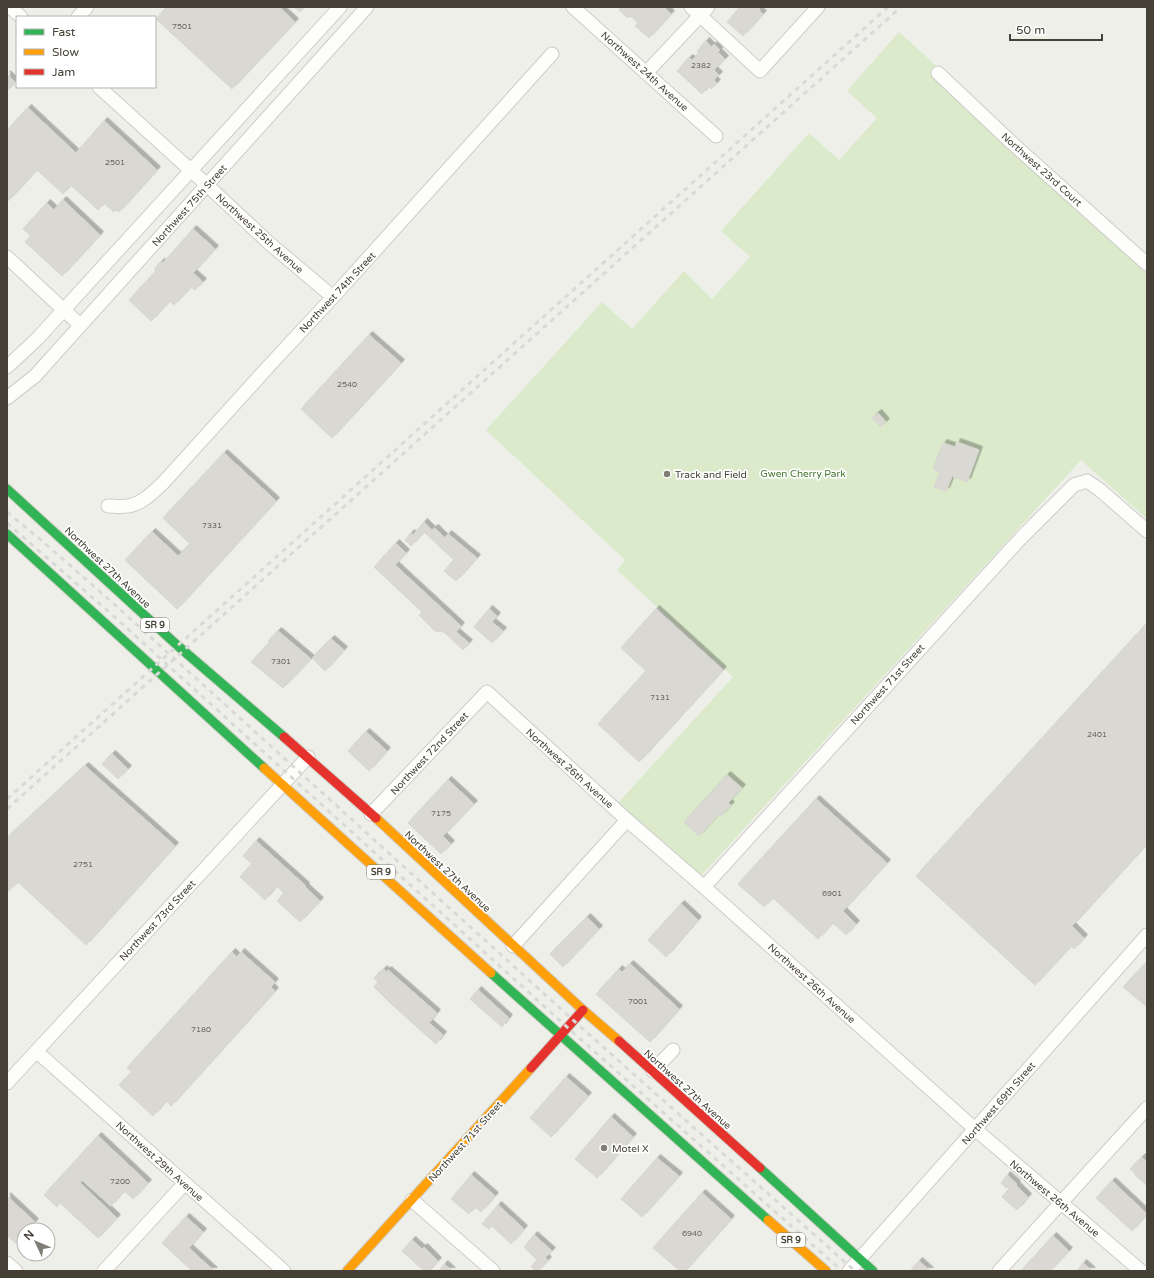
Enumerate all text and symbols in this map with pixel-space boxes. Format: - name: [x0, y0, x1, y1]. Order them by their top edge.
- legend: [16, 16, 156, 88]
- scale bar: [1010, 16, 1102, 42]
- house number: 7501: [172, 22, 192, 31]
- text: 50 m: [1016, 23, 1045, 37]
- text: Fast: [52, 25, 76, 39]
- street label: Northwest 24th Avenue: [598, 29, 691, 114]
- text: Slow: [52, 45, 79, 59]
- house number: 2382: [691, 61, 711, 70]
- text: Jam: [52, 65, 75, 79]
- street label: Northwest 23rd Court: [999, 130, 1084, 209]
- house number: 2501: [105, 158, 125, 167]
- street label: Northwest 75th Street: [150, 162, 230, 249]
- street label: Northwest 25th Avenue: [213, 191, 306, 276]
- street label: Northwest 74th Street: [297, 250, 378, 336]
- house number: 2540: [337, 380, 357, 389]
- park label: Gwen Cherry Park: [760, 468, 846, 480]
- marker: Track and Field: [662, 469, 672, 479]
- place label: Track and Field: [675, 469, 747, 481]
- house number: 7331: [202, 521, 222, 530]
- street label: Northwest 27th Avenue: [62, 525, 153, 611]
- road number: SR 9: [141, 618, 169, 632]
- street label: Northwest 71st Street: [848, 642, 927, 728]
- house number: 7301: [271, 657, 291, 666]
- house number: 7131: [650, 693, 670, 702]
- street label: Northwest 72nd Street: [388, 710, 471, 797]
- street label: Northwest 26th Avenue: [523, 726, 616, 811]
- house number: 2401: [1087, 730, 1107, 739]
- house number: 7175: [431, 809, 451, 818]
- street label: Northwest 27th Avenue: [402, 829, 493, 915]
- house number: 2751: [73, 860, 93, 869]
- road number: SR 9: [367, 865, 395, 879]
- street label: Northwest 73rd Street: [117, 878, 198, 964]
- house number: 6901: [822, 889, 842, 898]
- street label: Northwest 26th Avenue: [765, 941, 858, 1026]
- house number: 7001: [628, 997, 648, 1006]
- house number: 7180: [191, 1025, 211, 1034]
- street label: Northwest 27th Avenue: [641, 1047, 734, 1132]
- street label: Northwest 69th Street: [959, 1060, 1038, 1148]
- street label: Northwest 71st Street: [426, 1099, 505, 1185]
- street label: Northwest 29th Avenue: [113, 1119, 206, 1204]
- marker: Motel X: [599, 1143, 609, 1153]
- place label: Motel X: [612, 1143, 649, 1155]
- street label: Northwest 26th Avenue: [1007, 1158, 1102, 1240]
- house number: 7200: [110, 1177, 130, 1186]
- north arrow: [16, 1222, 56, 1262]
- text: N: [21, 1228, 37, 1243]
- house number: 6940: [682, 1229, 702, 1238]
- road number: SR 9: [777, 1233, 805, 1247]

